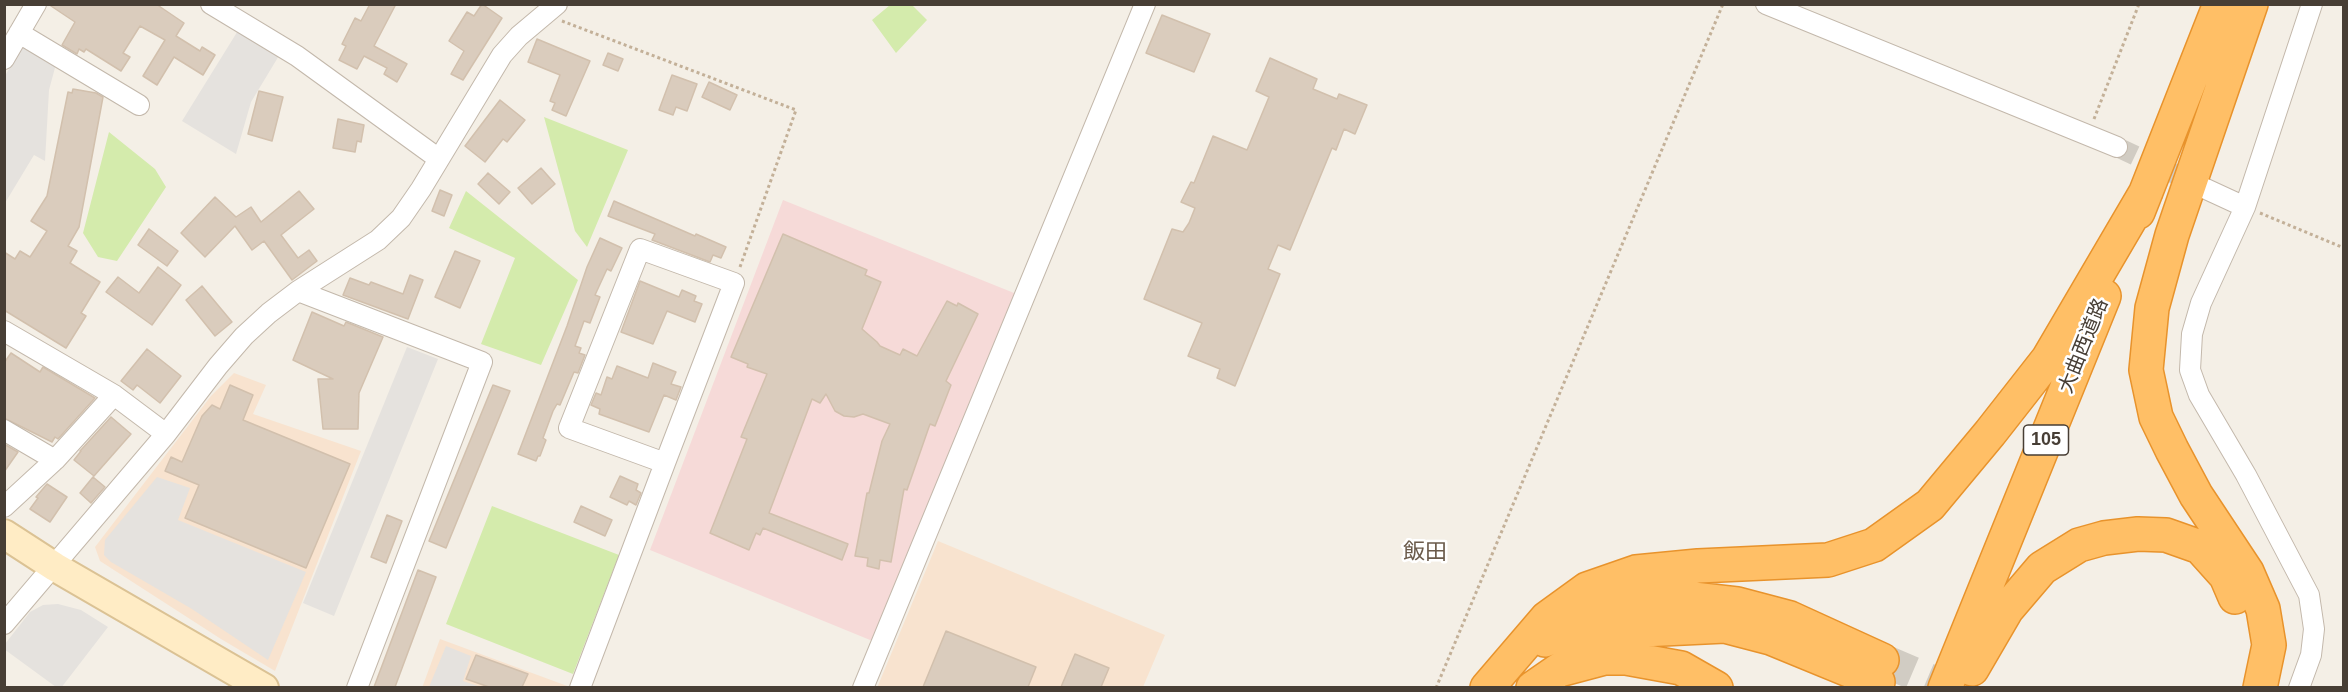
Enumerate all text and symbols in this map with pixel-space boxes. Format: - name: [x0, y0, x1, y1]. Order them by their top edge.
- street label: 大曲西道路: [2054, 295, 2114, 397]
- road number: 105: [2024, 425, 2068, 455]
- district label: 飯田: [1403, 540, 1447, 566]

